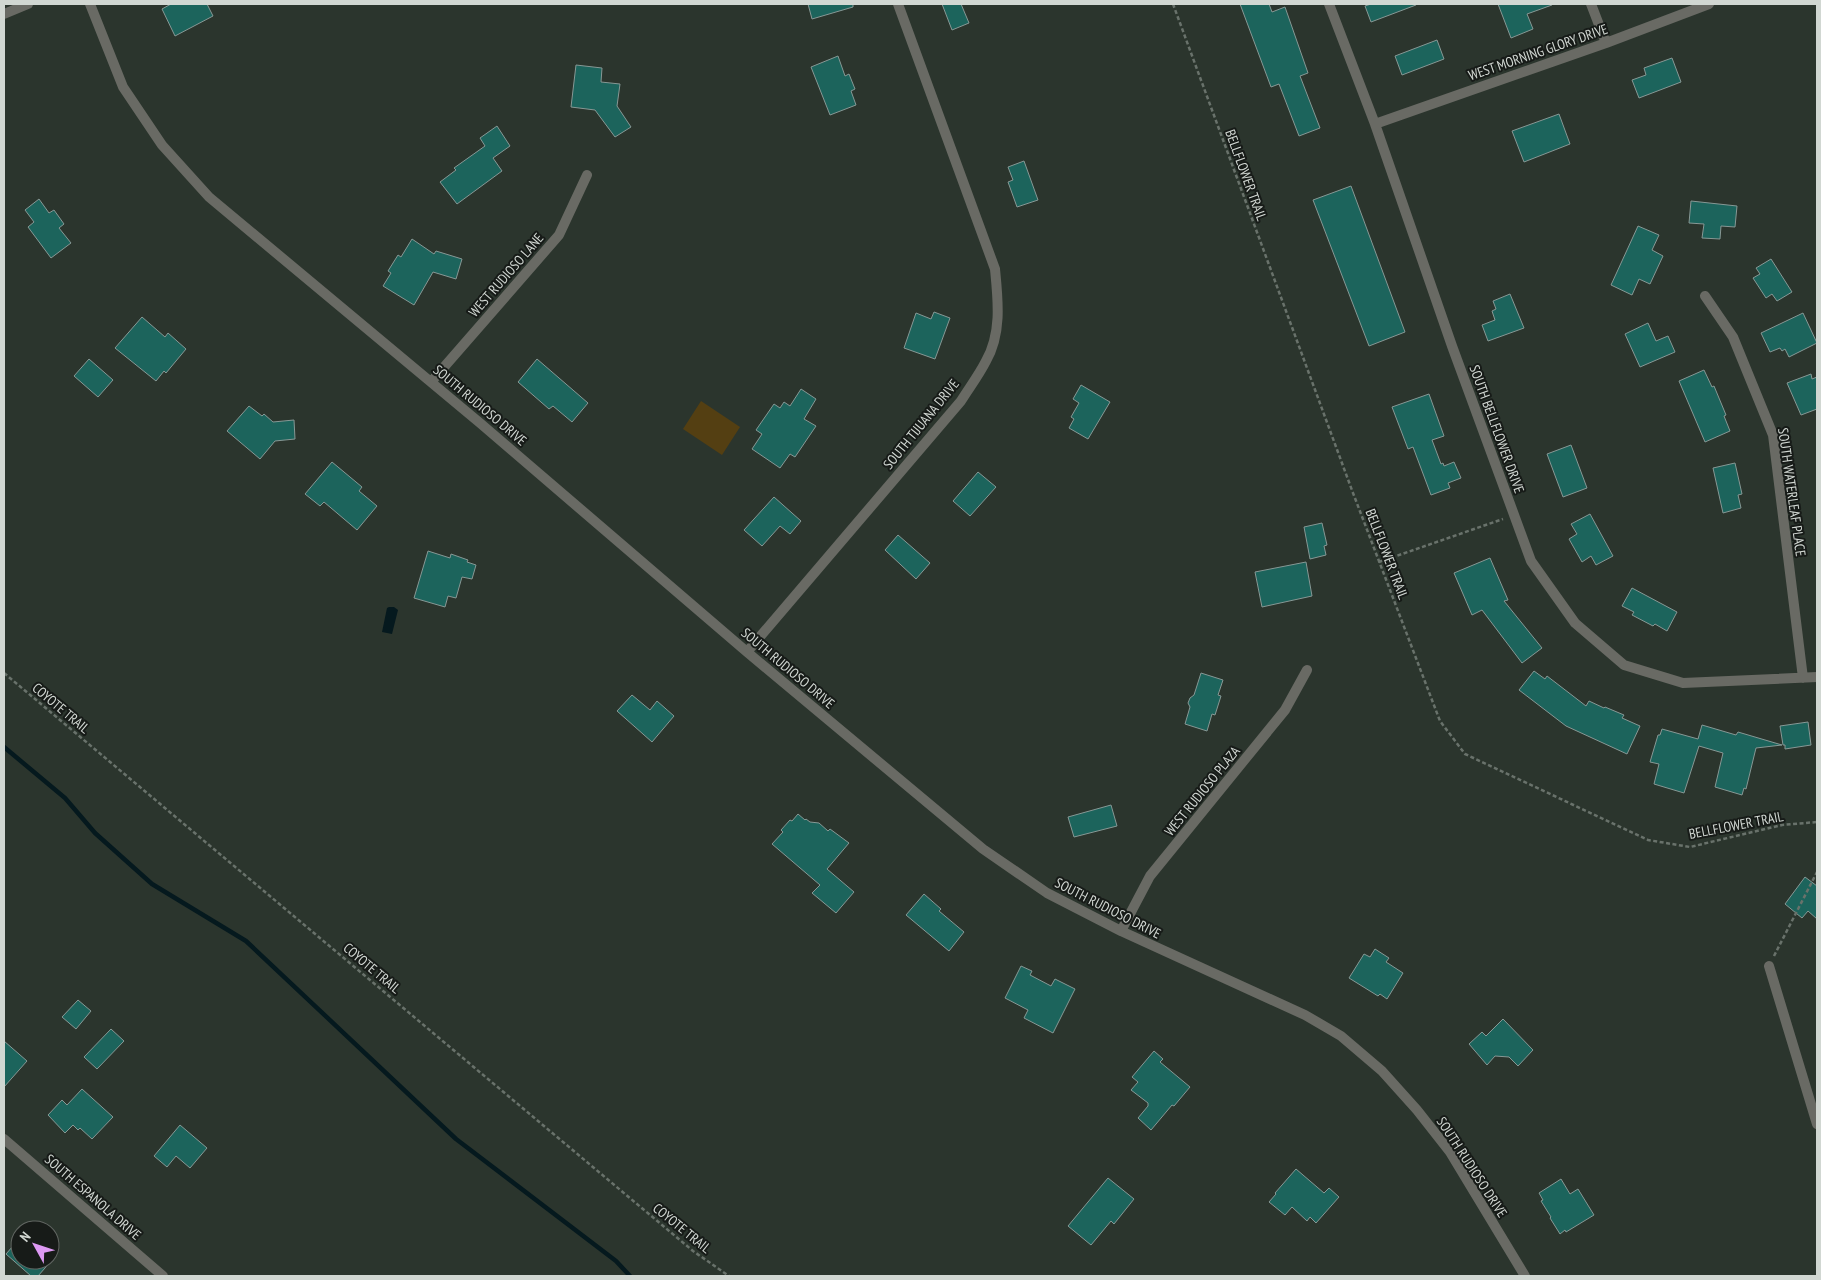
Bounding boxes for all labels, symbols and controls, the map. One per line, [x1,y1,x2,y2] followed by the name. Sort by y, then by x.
[1466,20,1610,84] street label: WEST MORNING GLORY DRIVE
[1221,127,1271,223] street label: BELLFLOWER TRAIL
[465,229,547,321] street label: WEST RUDIOSO LANE
[430,361,530,449] street label: SOUTH RUDIOSO DRIVE
[1465,362,1529,496] street label: SOUTH BELLFLOWER DRIVE
[879,375,963,473] street label: SOUTH TIJUANA DRIVE
[1774,427,1810,557] street label: SOUTH WATERLEAF PLACE
[1361,506,1413,602] street label: BELLFLOWER TRAIL
[738,624,838,712] street label: SOUTH RUDIOSO DRIVE
[29,679,94,737] street label: COYOTE TRAIL
[1160,742,1244,840] street label: WEST RUDIOSO PLAZA
[1687,807,1785,843] street label: BELLFLOWER TRAIL
[1052,874,1164,942] street label: SOUTH RUDIOSO DRIVE
[340,939,405,997] street label: COYOTE TRAIL
[1433,1113,1511,1221] street label: SOUTH RUDIOSO DRIVE
[41,1150,145,1244] street label: SOUTH ESPANOLA DRIVE
[649,1199,715,1257] street label: COYOTE TRAIL
[10,1220,60,1270] north arrow
[16,1228,34,1245] text: N

